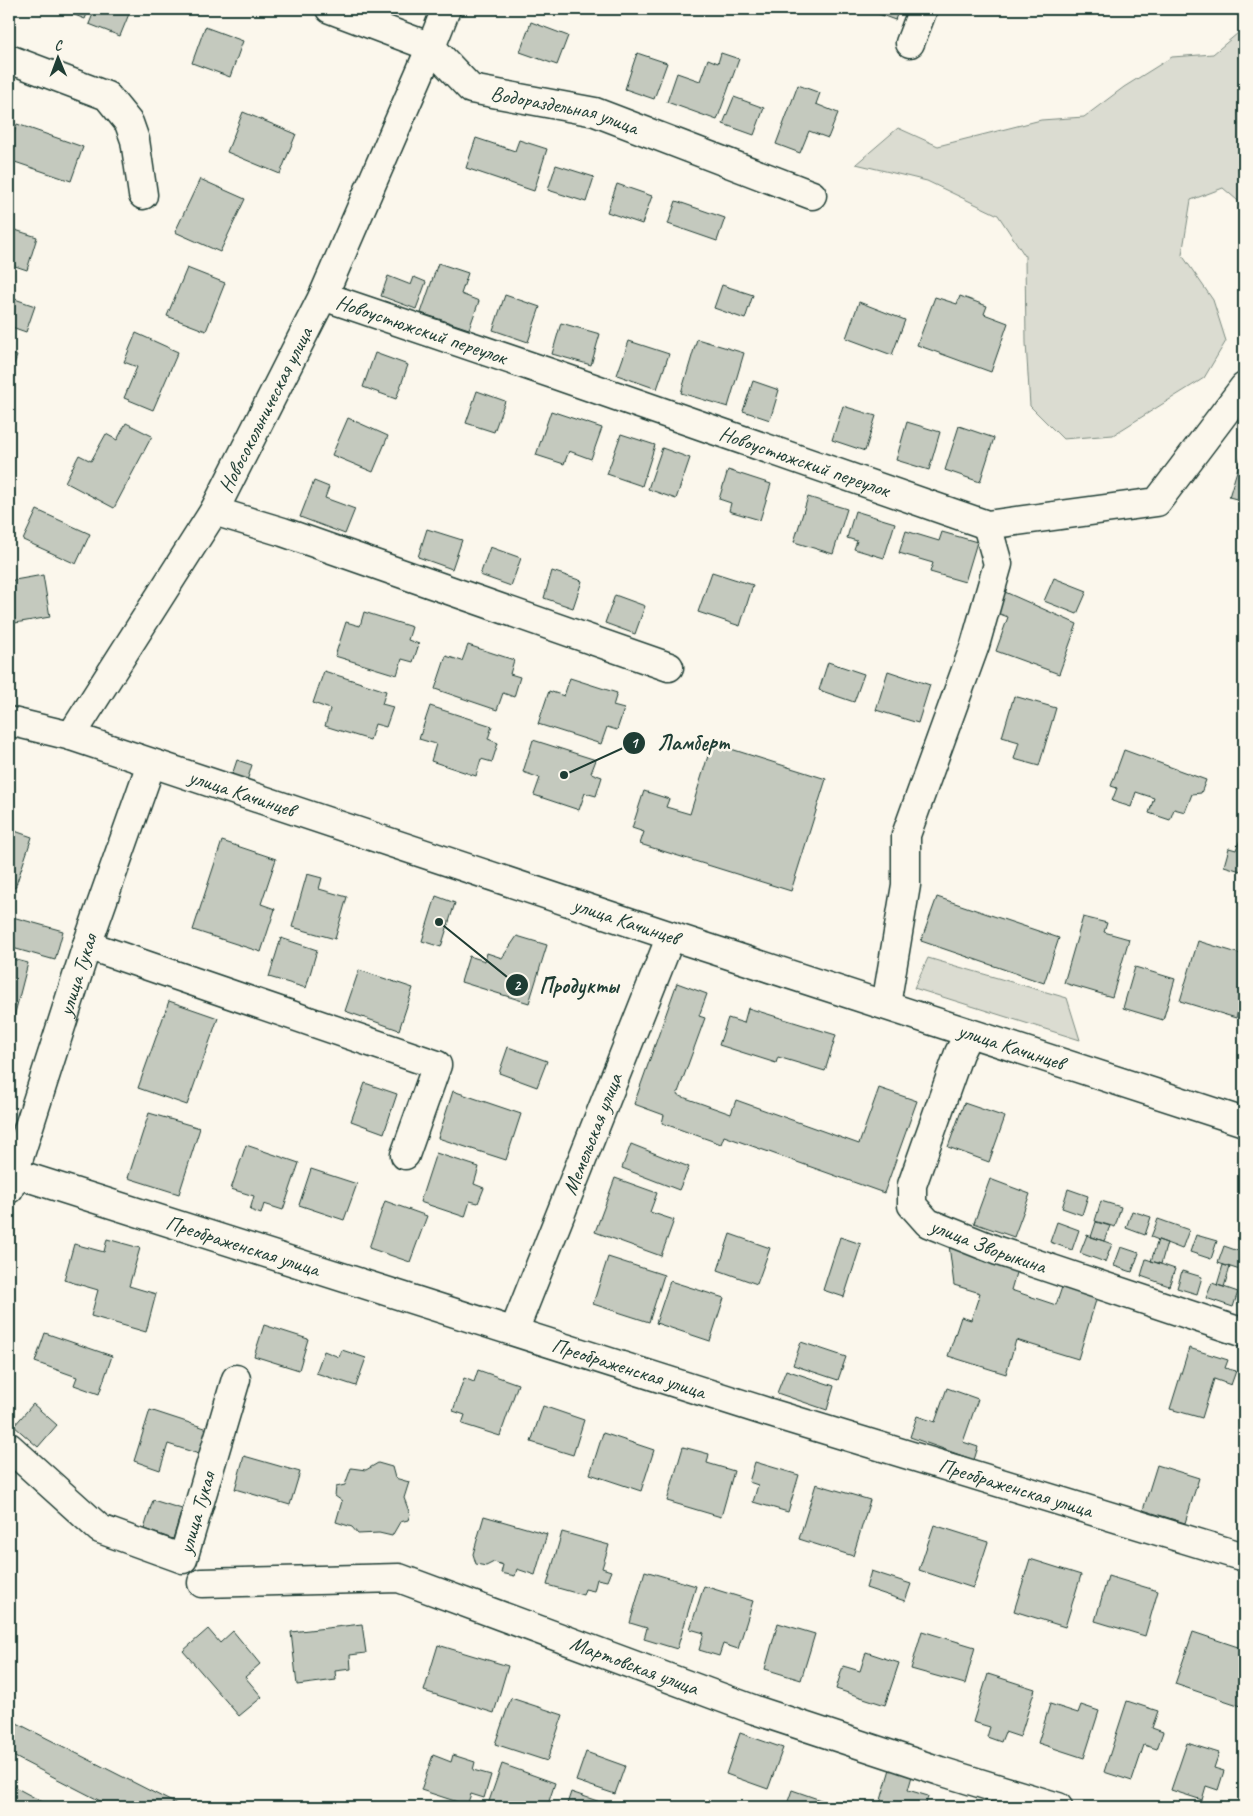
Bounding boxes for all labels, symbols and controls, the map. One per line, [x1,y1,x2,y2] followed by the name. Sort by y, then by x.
[32,32,82,82] north arrow
[54,37,63,54] text: С
[489,80,645,141] street label: Водораздельная улица
[333,288,512,371] street label: Новоустюжский переулок
[213,321,319,497] street label: Новосокольническая улица
[716,420,895,504] street label: Новоустюжский переулок
[622,724,739,761] callout: Ламберт
[657,729,731,757] text: Ламберт
[631,734,640,753] text: 1
[184,763,303,824] street label: улица Качинцев
[568,891,687,952] street label: улица Качинцев
[52,929,104,1021] street label: улица Тукая
[504,966,629,1003] callout: Продукты
[539,972,620,1000] text: Продукты
[514,976,522,995] text: 2
[953,1017,1072,1077] street label: улица Качинцев
[557,1068,629,1198] street label: Мемельская улица
[163,1209,325,1283] street label: Преображенская улица
[925,1212,1051,1280] street label: улица Зворыкина
[549,1332,711,1405] street label: Преображенская улица
[936,1452,1098,1524] street label: Преображенская улица
[172,1467,222,1559] street label: улица Тукая
[567,1630,704,1701] street label: Мартовская улица

